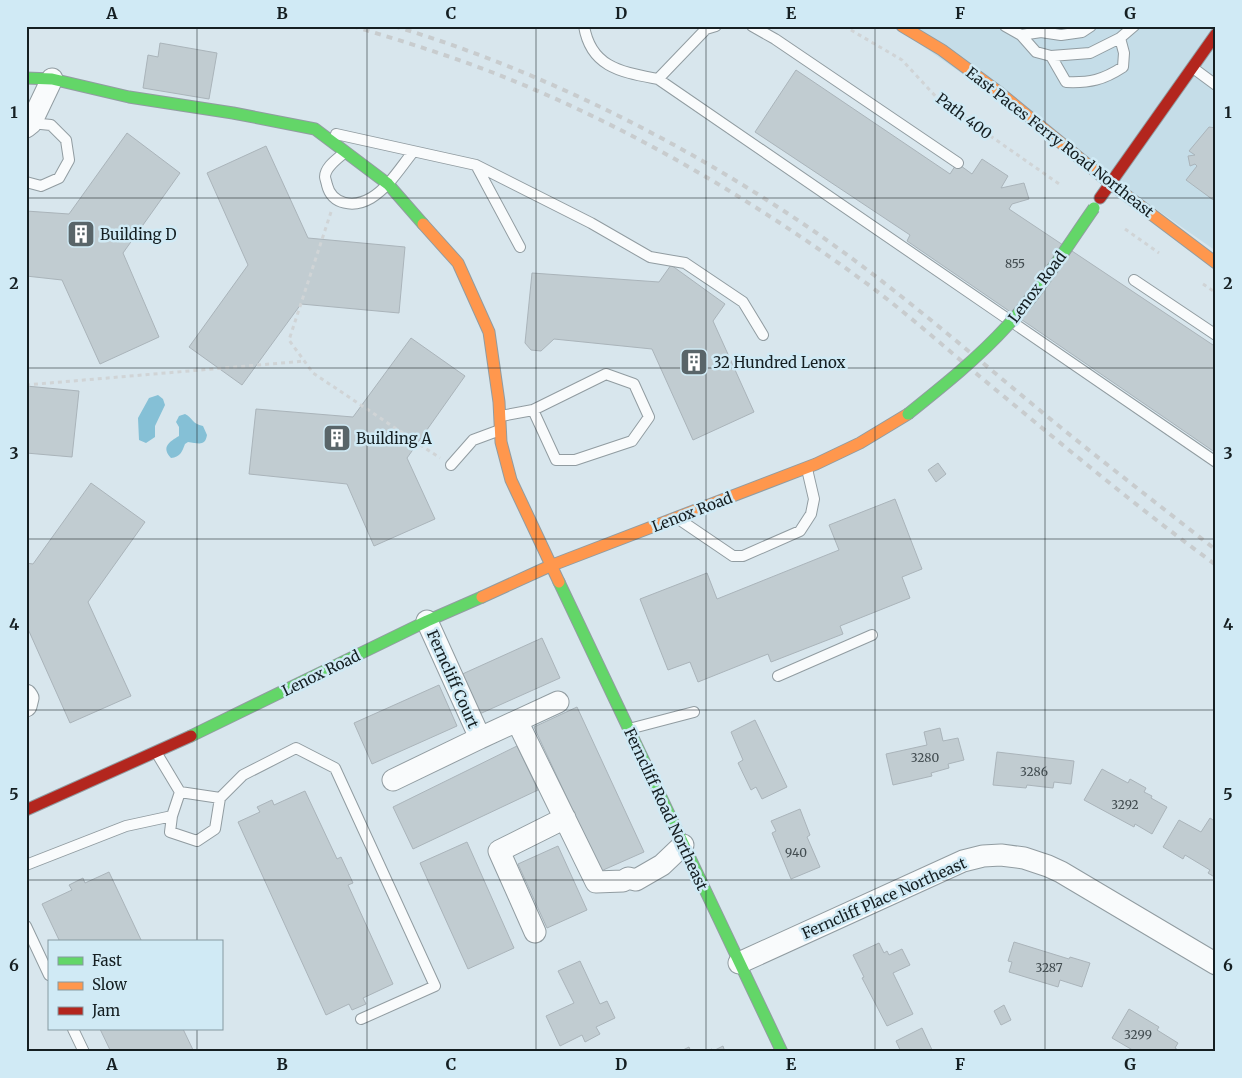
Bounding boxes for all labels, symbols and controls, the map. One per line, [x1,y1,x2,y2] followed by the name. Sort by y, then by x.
[105,3,118,23] text: A
[276,3,288,23] text: B
[446,3,456,23] text: C
[615,3,627,23] text: D
[786,3,797,23] text: E
[955,3,965,23] text: F
[1124,3,1136,23] text: G
[962,63,1158,221] street label: East Paces Ferry Road Northeast
[932,89,996,143] street label: Path 400
[10,102,18,122] text: 1
[1224,102,1232,122] text: 1
[66,219,96,249] building icon: Building D
[100,225,176,244] place label: Building D
[1004,247,1070,327] street label: Lenox Road
[1005,256,1025,271] house number: 855
[9,273,19,293] text: 2
[1223,273,1233,293] text: 2
[679,347,709,377] building icon: 32 Hundred Lenox
[713,353,845,372] place label: 32 Hundred Lenox
[322,423,352,453] building icon: Building A
[356,429,432,448] place label: Building A
[9,443,19,463] text: 3
[1223,443,1233,463] text: 3
[649,488,735,536] street label: Lenox Road
[9,614,19,634] text: 4
[1223,614,1233,634] text: 4
[423,627,483,731] street label: Ferncliff Court
[279,646,363,700] street label: Lenox Road
[620,725,712,893] street label: Ferncliff Road Northeast
[911,750,939,765] house number: 3280
[1020,764,1048,779] house number: 3286
[9,784,19,804] text: 5
[1223,784,1233,804] text: 5
[1111,797,1139,812] house number: 3292
[785,845,807,860] house number: 940
[799,853,969,943] street label: Ferncliff Place Northeast
[48,940,222,1030] legend
[92,951,122,970] text: Fast
[9,955,19,975] text: 6
[1223,955,1233,975] text: 6
[1035,960,1063,975] house number: 3287
[92,975,127,994] text: Slow
[91,1001,120,1020] text: Jam
[1124,1027,1152,1042] house number: 3299
[105,1054,118,1074] text: A
[276,1054,288,1074] text: B
[446,1054,456,1074] text: C
[615,1054,627,1074] text: D
[786,1054,797,1074] text: E
[955,1054,965,1074] text: F
[1124,1054,1136,1074] text: G

